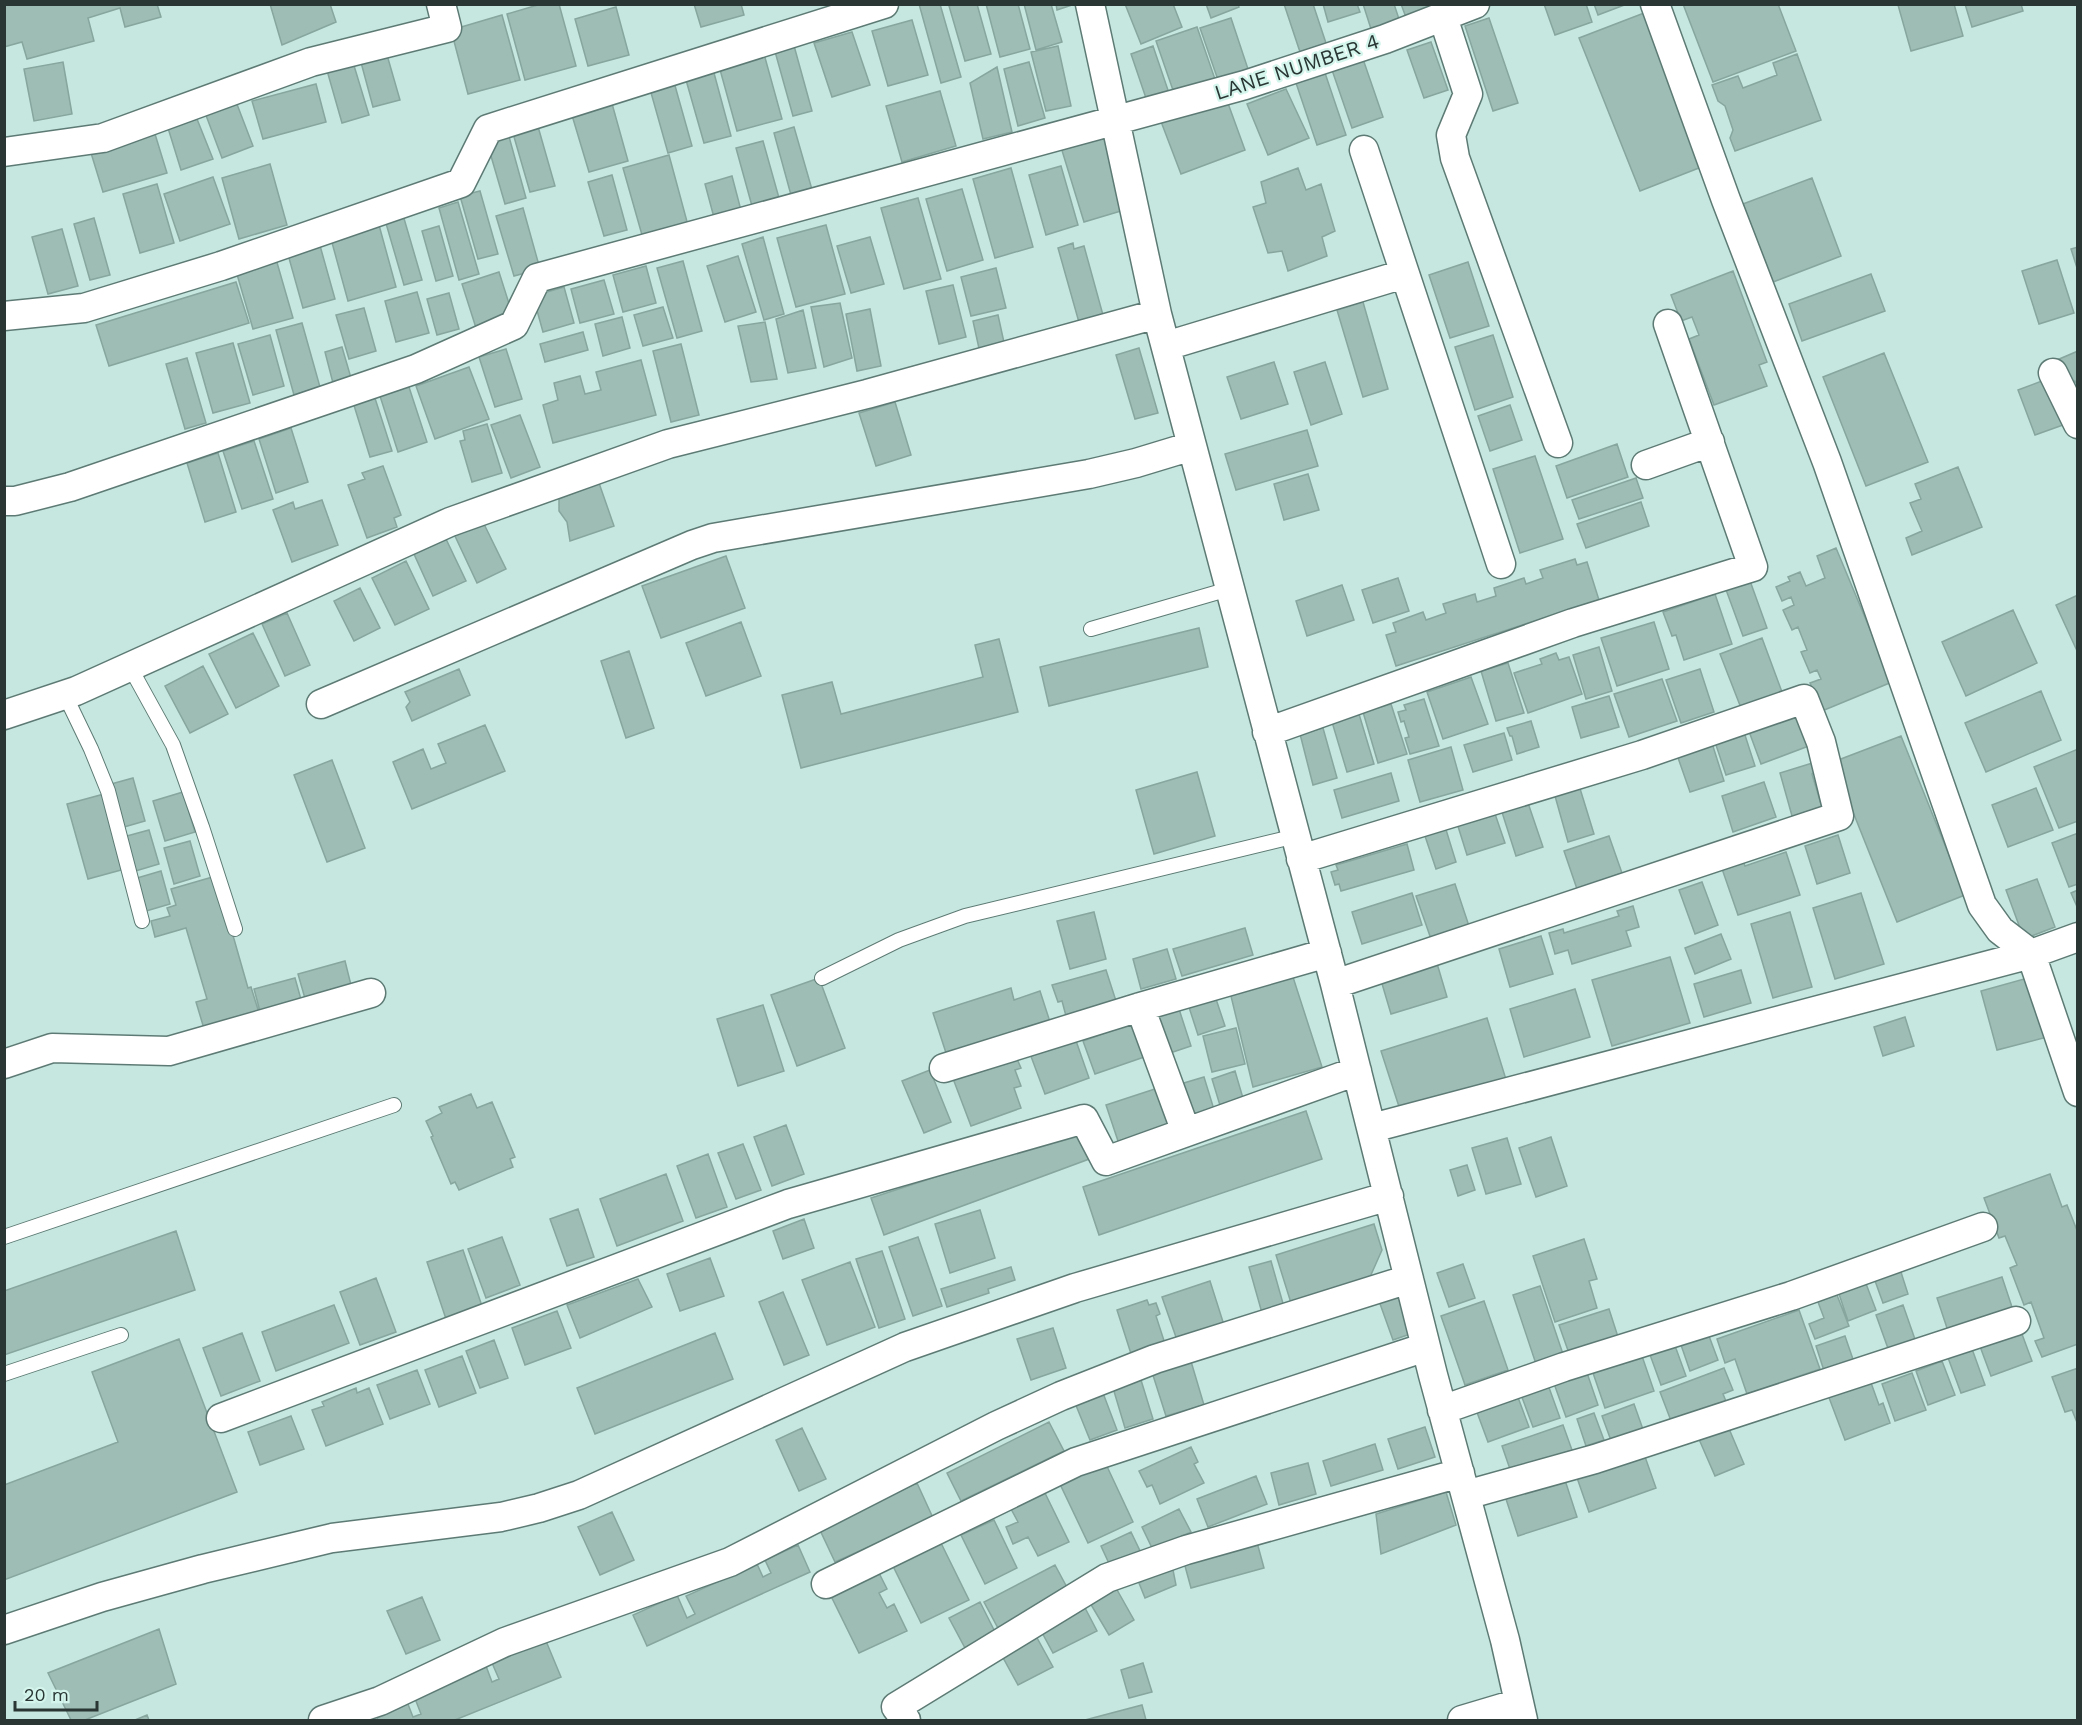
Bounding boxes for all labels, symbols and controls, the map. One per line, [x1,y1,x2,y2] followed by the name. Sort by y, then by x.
[1211,28,1382,105] street label: LANE NUMBER 4
[15,1674,98,1712] scale bar
[24,1684,69,1705] text: 20 m

